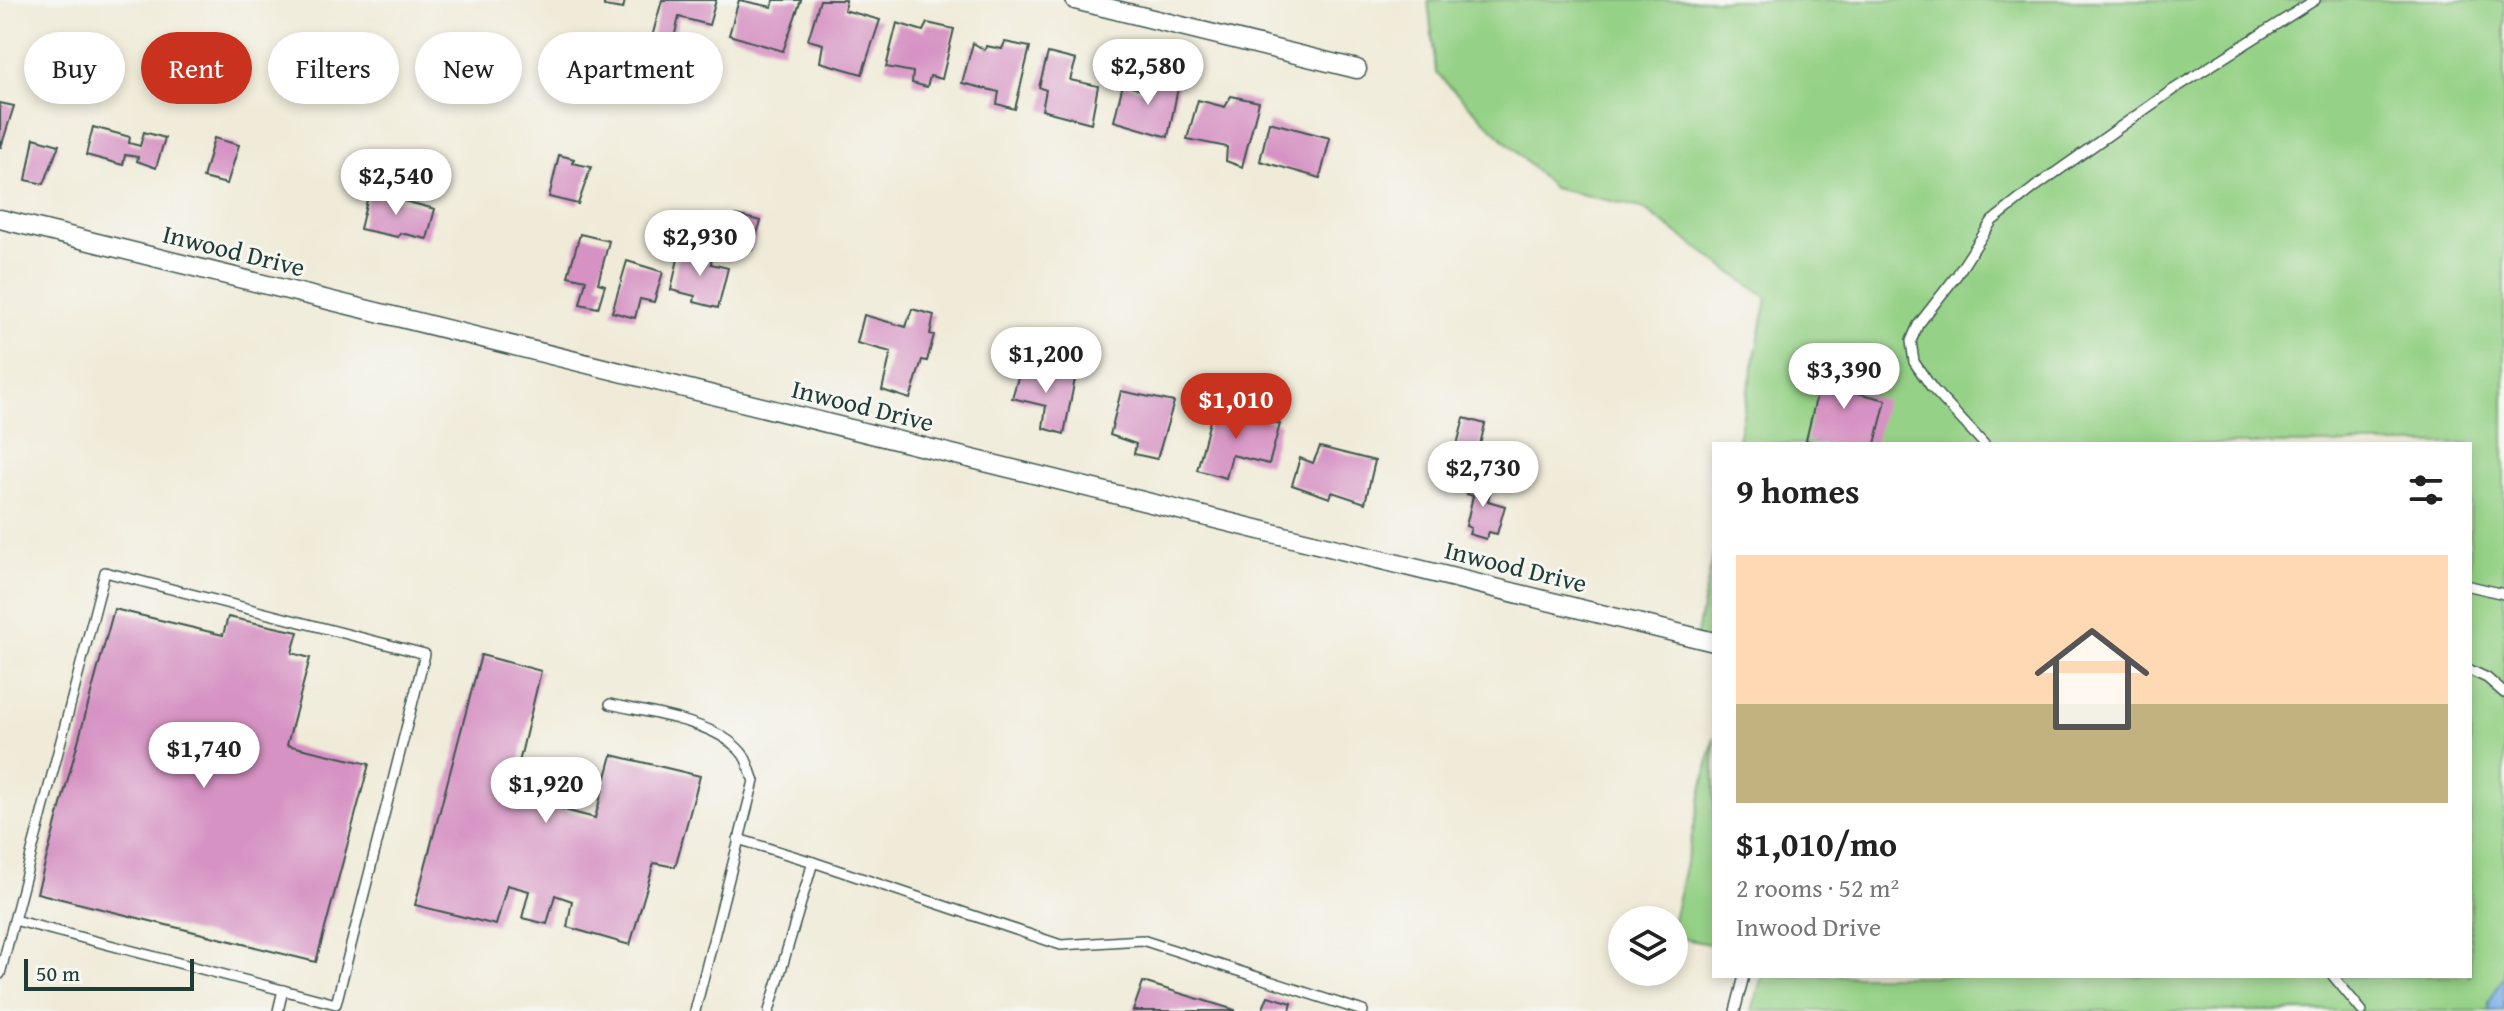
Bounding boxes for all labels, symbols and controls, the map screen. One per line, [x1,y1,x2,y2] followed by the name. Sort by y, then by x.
[24,32,125,104] chip: Buy
[141,32,252,104] chip: Rent
[268,32,399,104] chip: Filters
[415,32,522,104] chip: New
[538,32,723,104] chip: Apartment
[1083,39,1213,107] pin: $2,580
[1111,45,1185,84] text: $2,580
[331,149,461,217] pin: $2,540
[359,155,433,194] text: $2,540
[635,210,765,278] pin: $2,930
[159,214,309,286] street label: Inwood Drive
[663,216,737,255] text: $2,930
[981,327,1111,395] pin: $1,200
[1009,333,1083,372] text: $1,200
[1779,343,1909,411] pin: $3,390
[1807,349,1881,388] text: $3,390
[788,369,938,441] street label: Inwood Drive
[1171,373,1301,441] pin: $1,010
[1199,379,1273,418] text: $1,010
[1418,441,1548,509] pin: $2,730
[1446,447,1520,486] text: $2,730
[1736,466,1860,515] text: 9 homes
[2404,468,2448,512] icon: filters
[1441,530,1591,602] street label: Inwood Drive
[2020,607,2164,751] icon: home
[139,722,269,790] pin: $1,740
[167,728,241,767] text: $1,740
[481,757,611,825] pin: $1,920
[509,763,583,802] text: $1,920
[1736,819,1897,868] text: $1,010/mo
[1736,868,1899,907] text: 2 rooms · 52 m²
[1608,906,1688,986] map controls
[1608,906,1688,986] button: layers
[1736,907,1881,946] text: Inwood Drive
[24,955,194,991] scale bar
[36,957,80,989] text: 50 m

